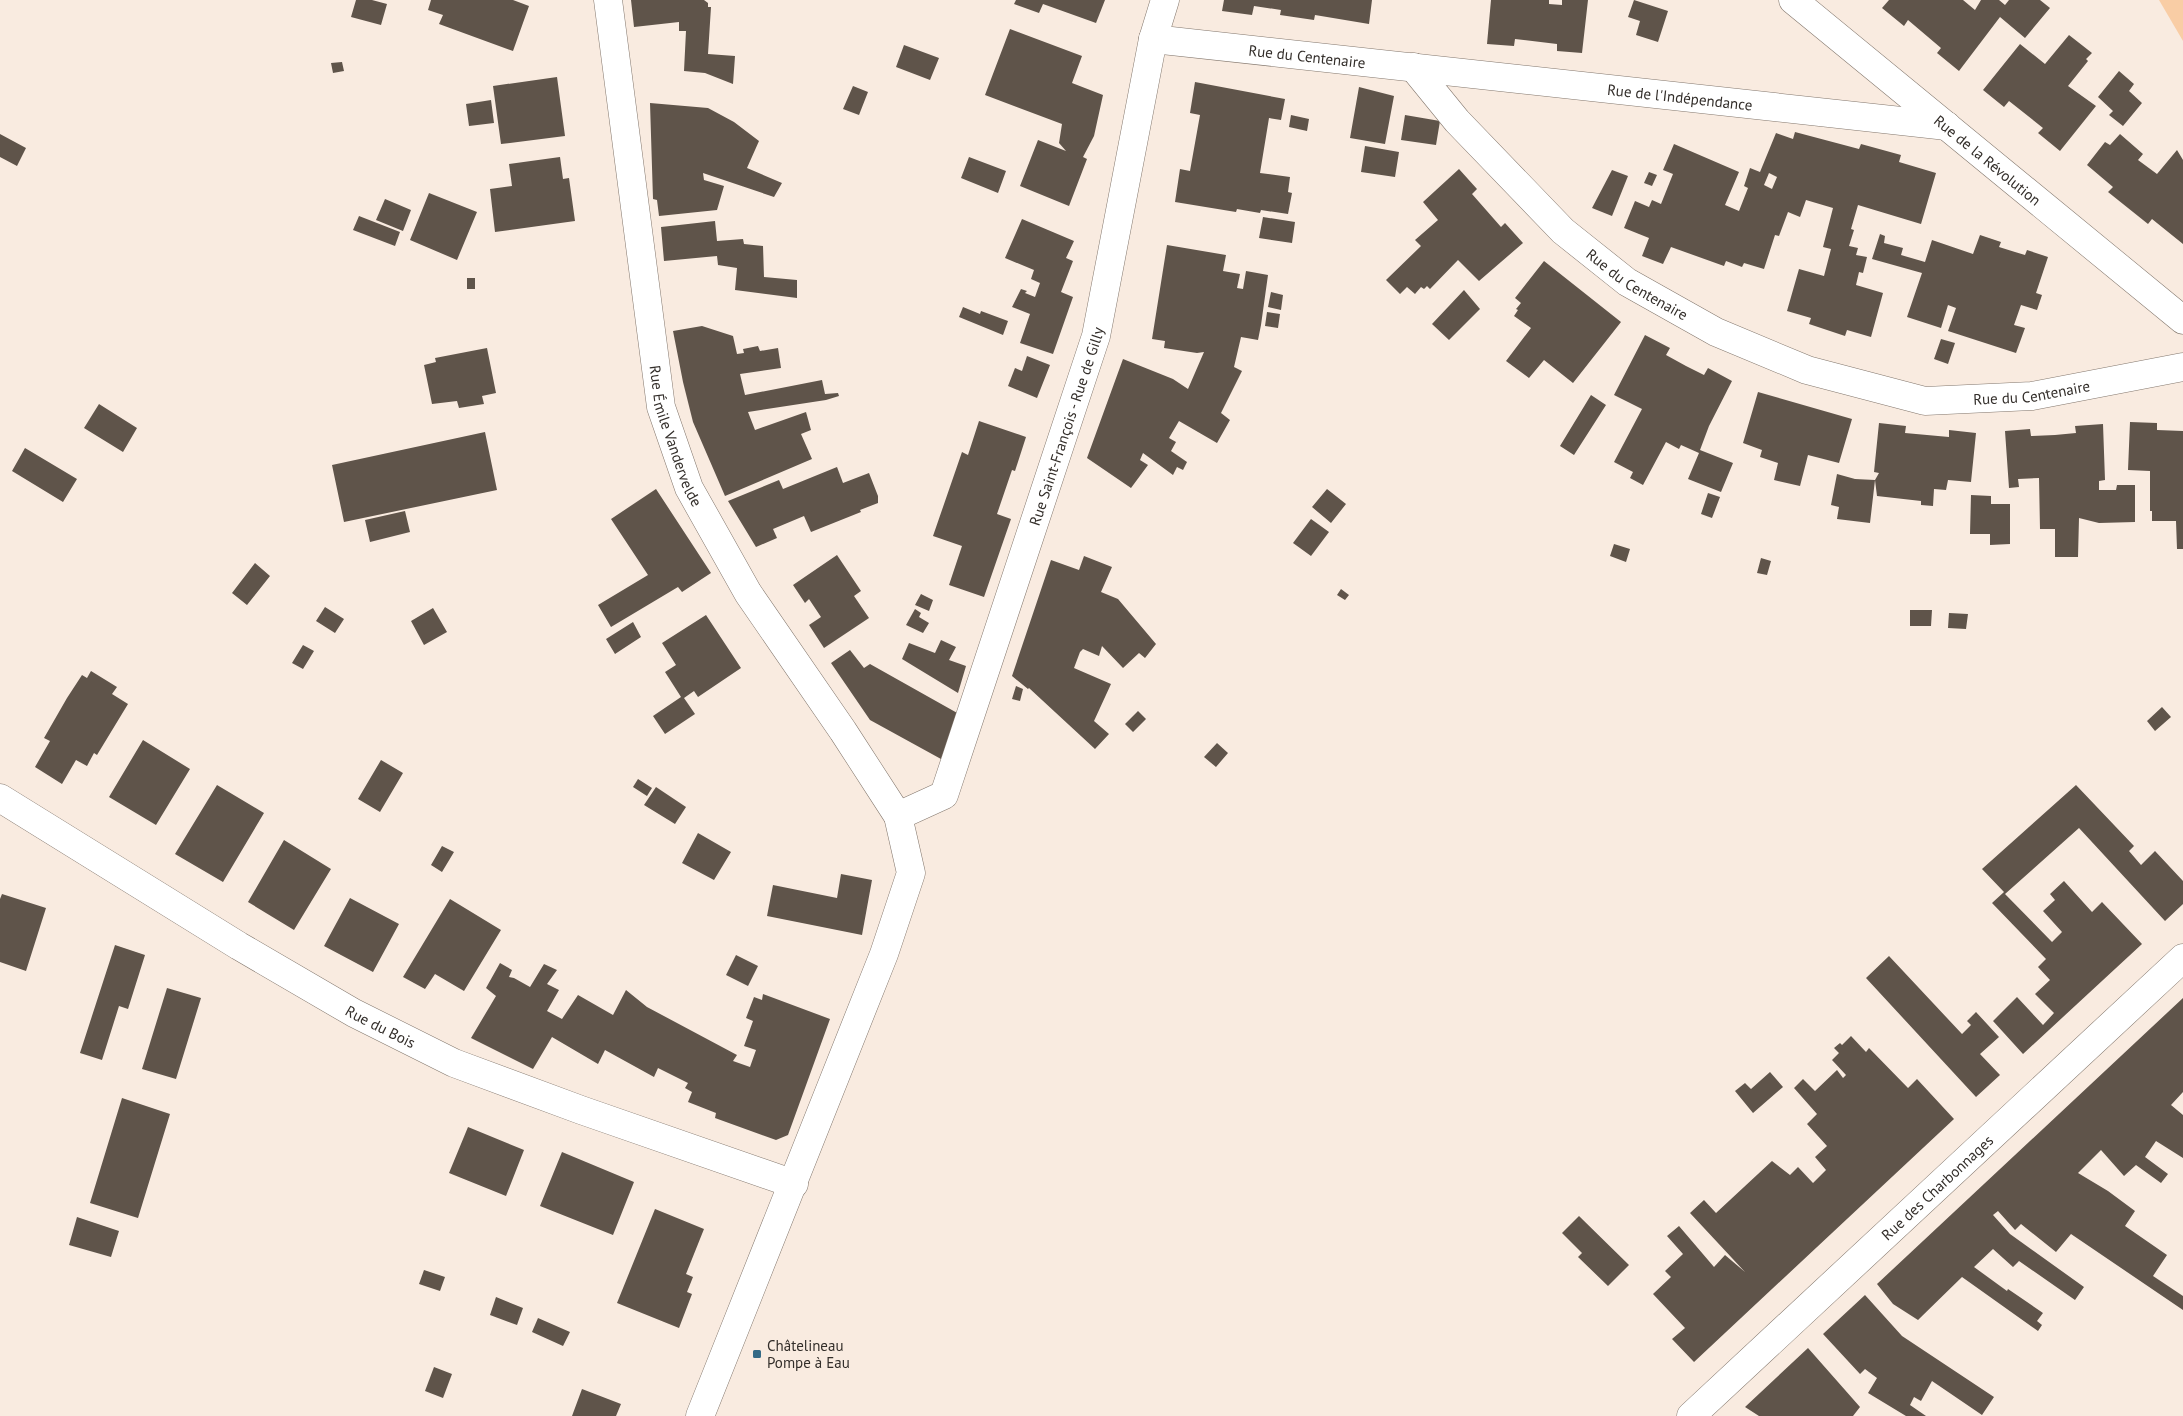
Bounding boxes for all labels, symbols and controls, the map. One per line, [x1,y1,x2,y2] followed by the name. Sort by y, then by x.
[1248,40,1367,72] street label: Rue du Centenaire
[1606,79,1753,114] street label: Rue de l'Indépendance
[1931,110,2045,209] street label: Rue de la Révolution
[1583,244,1691,324] street label: Rue du Centenaire
[1024,326,1107,528] street label: Rue Saint-François - Rue de Gilly
[646,364,707,510] street label: Rue Émile Vandervelde
[1973,376,2091,408] street label: Rue du Centenaire
[342,1001,419,1052] street label: Rue du Bois
[1877,1130,1997,1244] street label: Rue des Charbonnages
[767,1336,850,1372] place label: Châtelineau Pompe à Eau
[751,1348,763,1360] marker: Châtelineau Pompe à Eau

